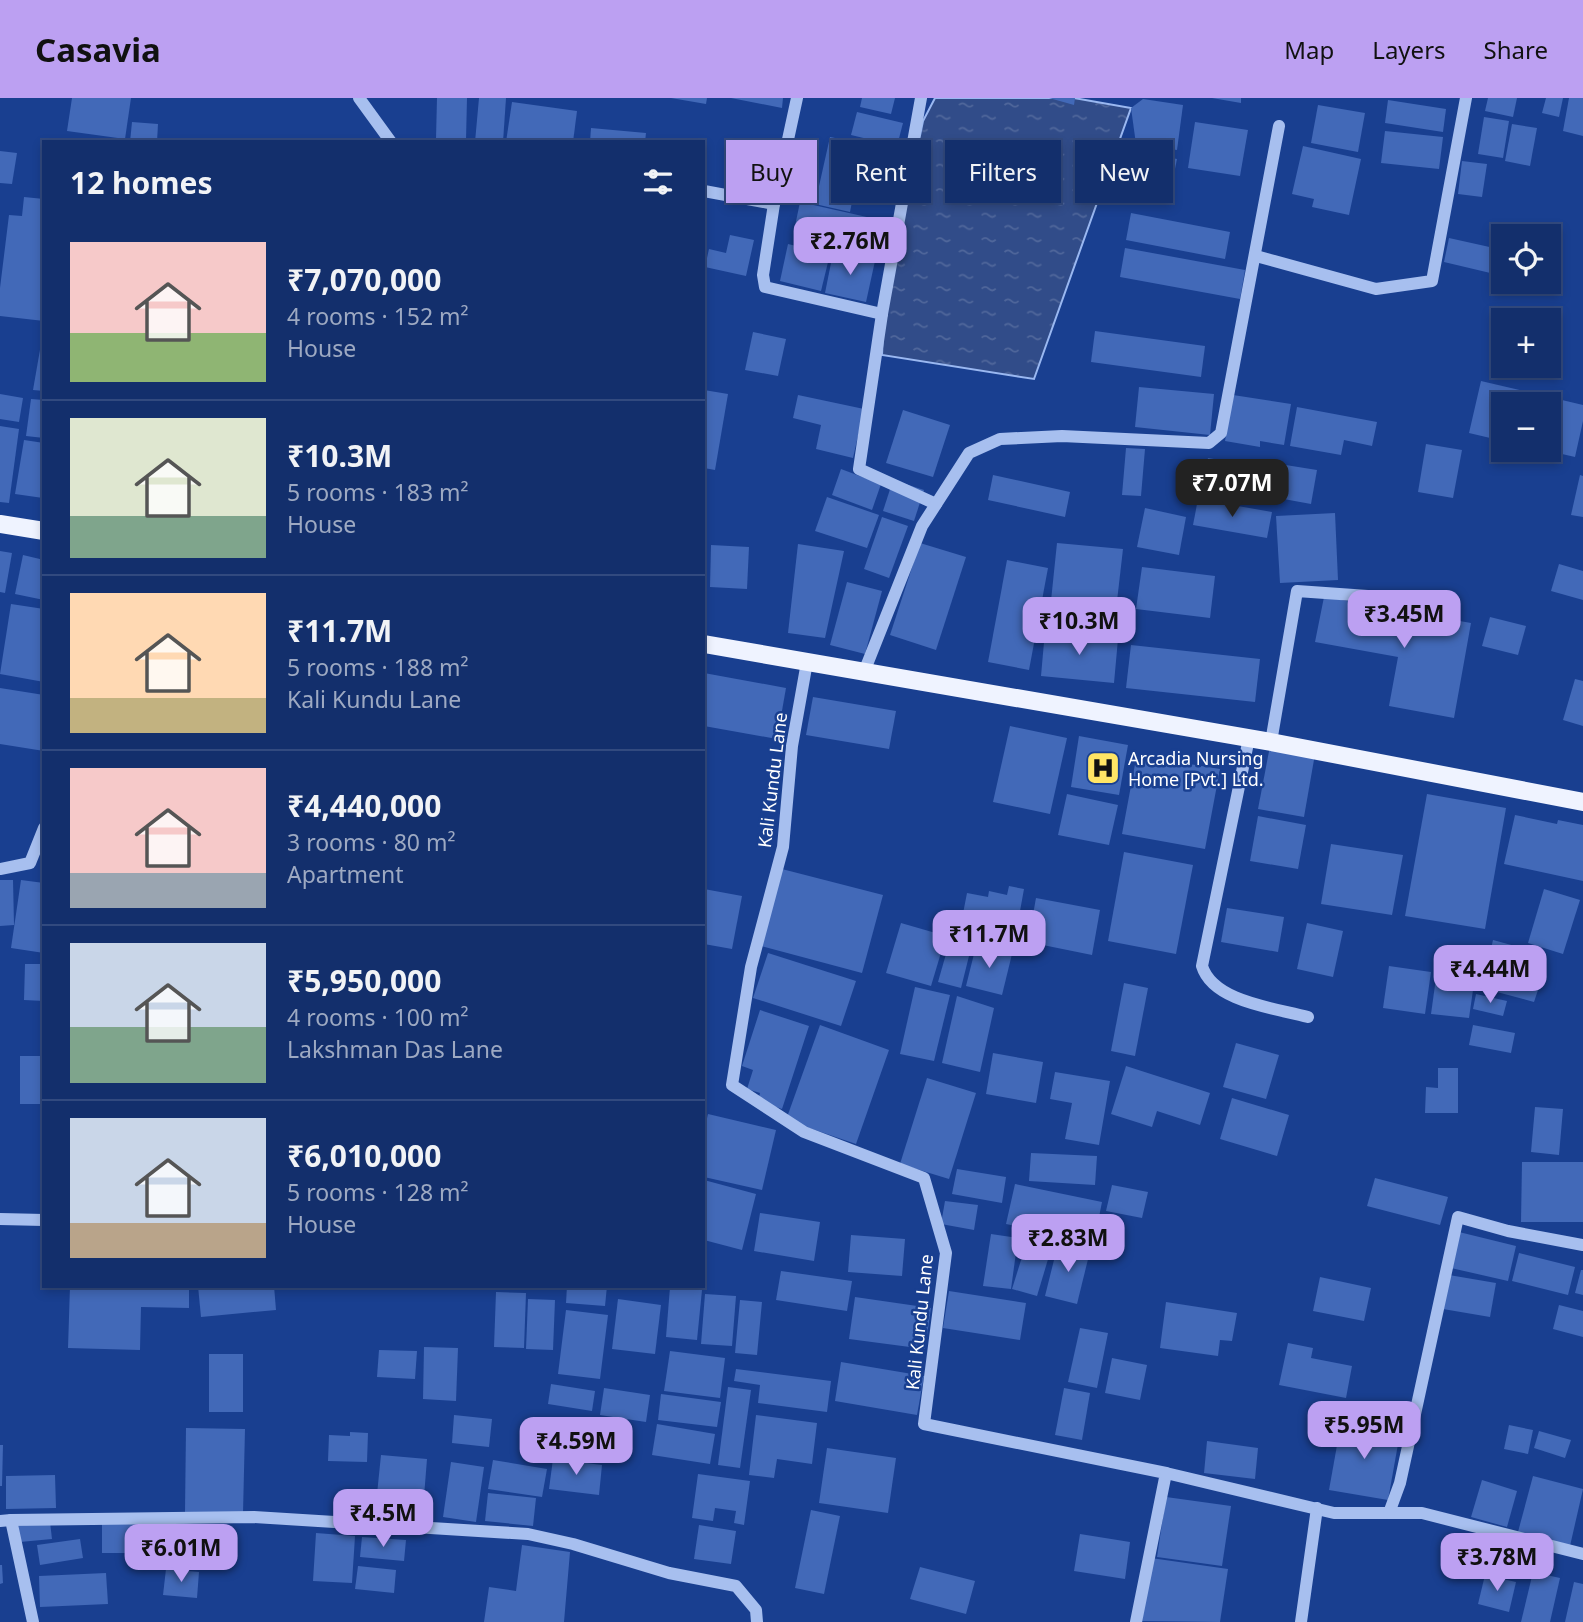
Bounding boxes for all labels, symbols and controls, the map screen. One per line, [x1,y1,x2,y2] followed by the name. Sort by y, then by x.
[35,27,161,72] text: Casavia
[1284,33,1334,66] text: Map
[1372,33,1446,66] text: Layers
[1484,33,1548,66] text: Share
[726,140,817,203] chip: Buy
[831,140,931,203] chip: Rent
[945,140,1061,203] chip: Filters
[1075,140,1173,203] chip: New
[70,162,213,203] text: 12 homes
[639,163,677,201] icon: filters
[793,218,907,277] pin: ₹2.76M
[810,224,890,256] text: ₹2.76M
[1491,224,1561,462] map controls
[1491,224,1561,294] button: locate
[287,259,441,300] text: ₹7,070,000
[126,270,210,354] icon: home
[287,300,469,332] text: 4 rooms · 152 m²
[1491,308,1561,378] button: +
[287,332,356,364] text: House
[1491,392,1561,462] button: −
[287,435,392,476] text: ₹10.3M
[126,446,210,530] icon: home
[1175,460,1289,519] pin: ₹7.07M
[1192,466,1272,498] text: ₹7.07M
[287,476,469,508] text: 5 rooms · 183 m²
[287,508,356,540] text: House
[1347,590,1461,650] pin: ₹3.45M
[1364,597,1444,629] text: ₹3.45M
[1022,598,1136,657] pin: ₹10.3M
[1039,604,1119,636] text: ₹10.3M
[287,610,392,651] text: ₹11.7M
[126,621,210,705] icon: home
[287,651,469,683] text: 5 rooms · 188 m²
[287,683,461,715] text: Kali Kundu Lane
[752,711,792,849] street label: Kali Kundu Lane
[1128,746,1264,791] place label: Arcadia Nursing Home [Pvt.] Ltd.
[1084,749,1122,787] hospital icon: Arcadia Nursing Home [Pvt.] Ltd.
[287,785,441,826] text: ₹4,440,000
[126,796,210,880] icon: home
[287,826,456,858] text: 3 rooms · 80 m²
[287,858,404,890] text: Apartment
[932,910,1046,970] pin: ₹11.7M
[949,917,1029,949] text: ₹11.7M
[1433,946,1547,1005] pin: ₹4.44M
[1450,952,1530,984] text: ₹4.44M
[287,960,441,1001] text: ₹5,950,000
[126,971,210,1055] icon: home
[287,1001,469,1033] text: 4 rooms · 100 m²
[287,1033,503,1065] text: Lakshman Das Lane
[287,1135,441,1176] text: ₹6,010,000
[126,1146,210,1230] icon: home
[287,1176,469,1208] text: 5 rooms · 128 m²
[287,1208,356,1240] text: House
[1011,1214,1125,1274] pin: ₹2.83M
[1028,1221,1108,1253] text: ₹2.83M
[900,1253,938,1391] street label: Kali Kundu Lane
[1307,1402,1421,1461] pin: ₹5.95M
[1324,1408,1404,1440] text: ₹5.95M
[519,1418,633,1477] pin: ₹4.59M
[536,1424,616,1456] text: ₹4.59M
[334,1490,432,1549] pin: ₹4.5M
[349,1496,417,1528] text: ₹4.5M
[124,1524,238,1584] pin: ₹6.01M
[141,1531,221,1563] text: ₹6.01M
[1440,1534,1554,1593] pin: ₹3.78M
[1457,1540,1537,1572] text: ₹3.78M

